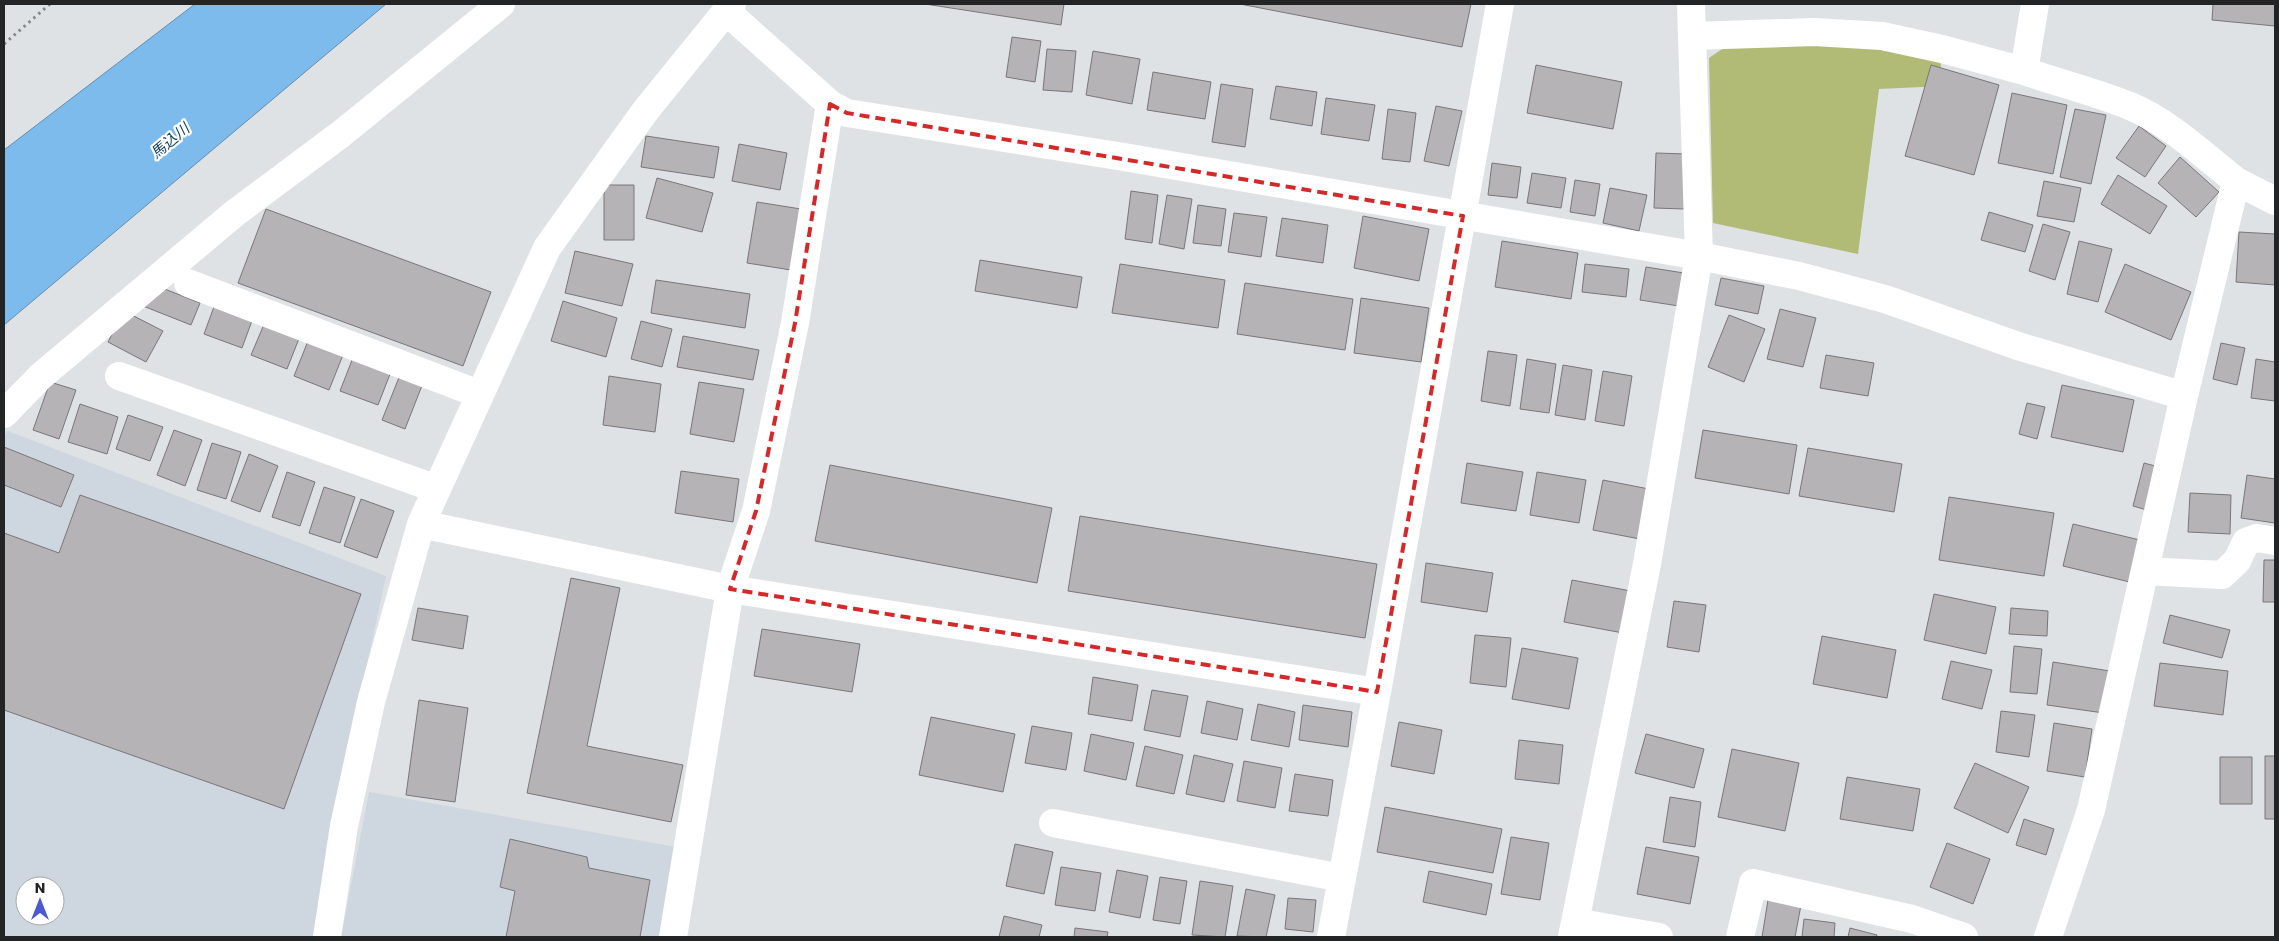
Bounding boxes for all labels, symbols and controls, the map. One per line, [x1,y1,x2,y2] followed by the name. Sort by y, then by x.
[146,117,195,163] water label: 馬込川
[15,876,65,926] north arrow
[35,878,45,898] text: N

